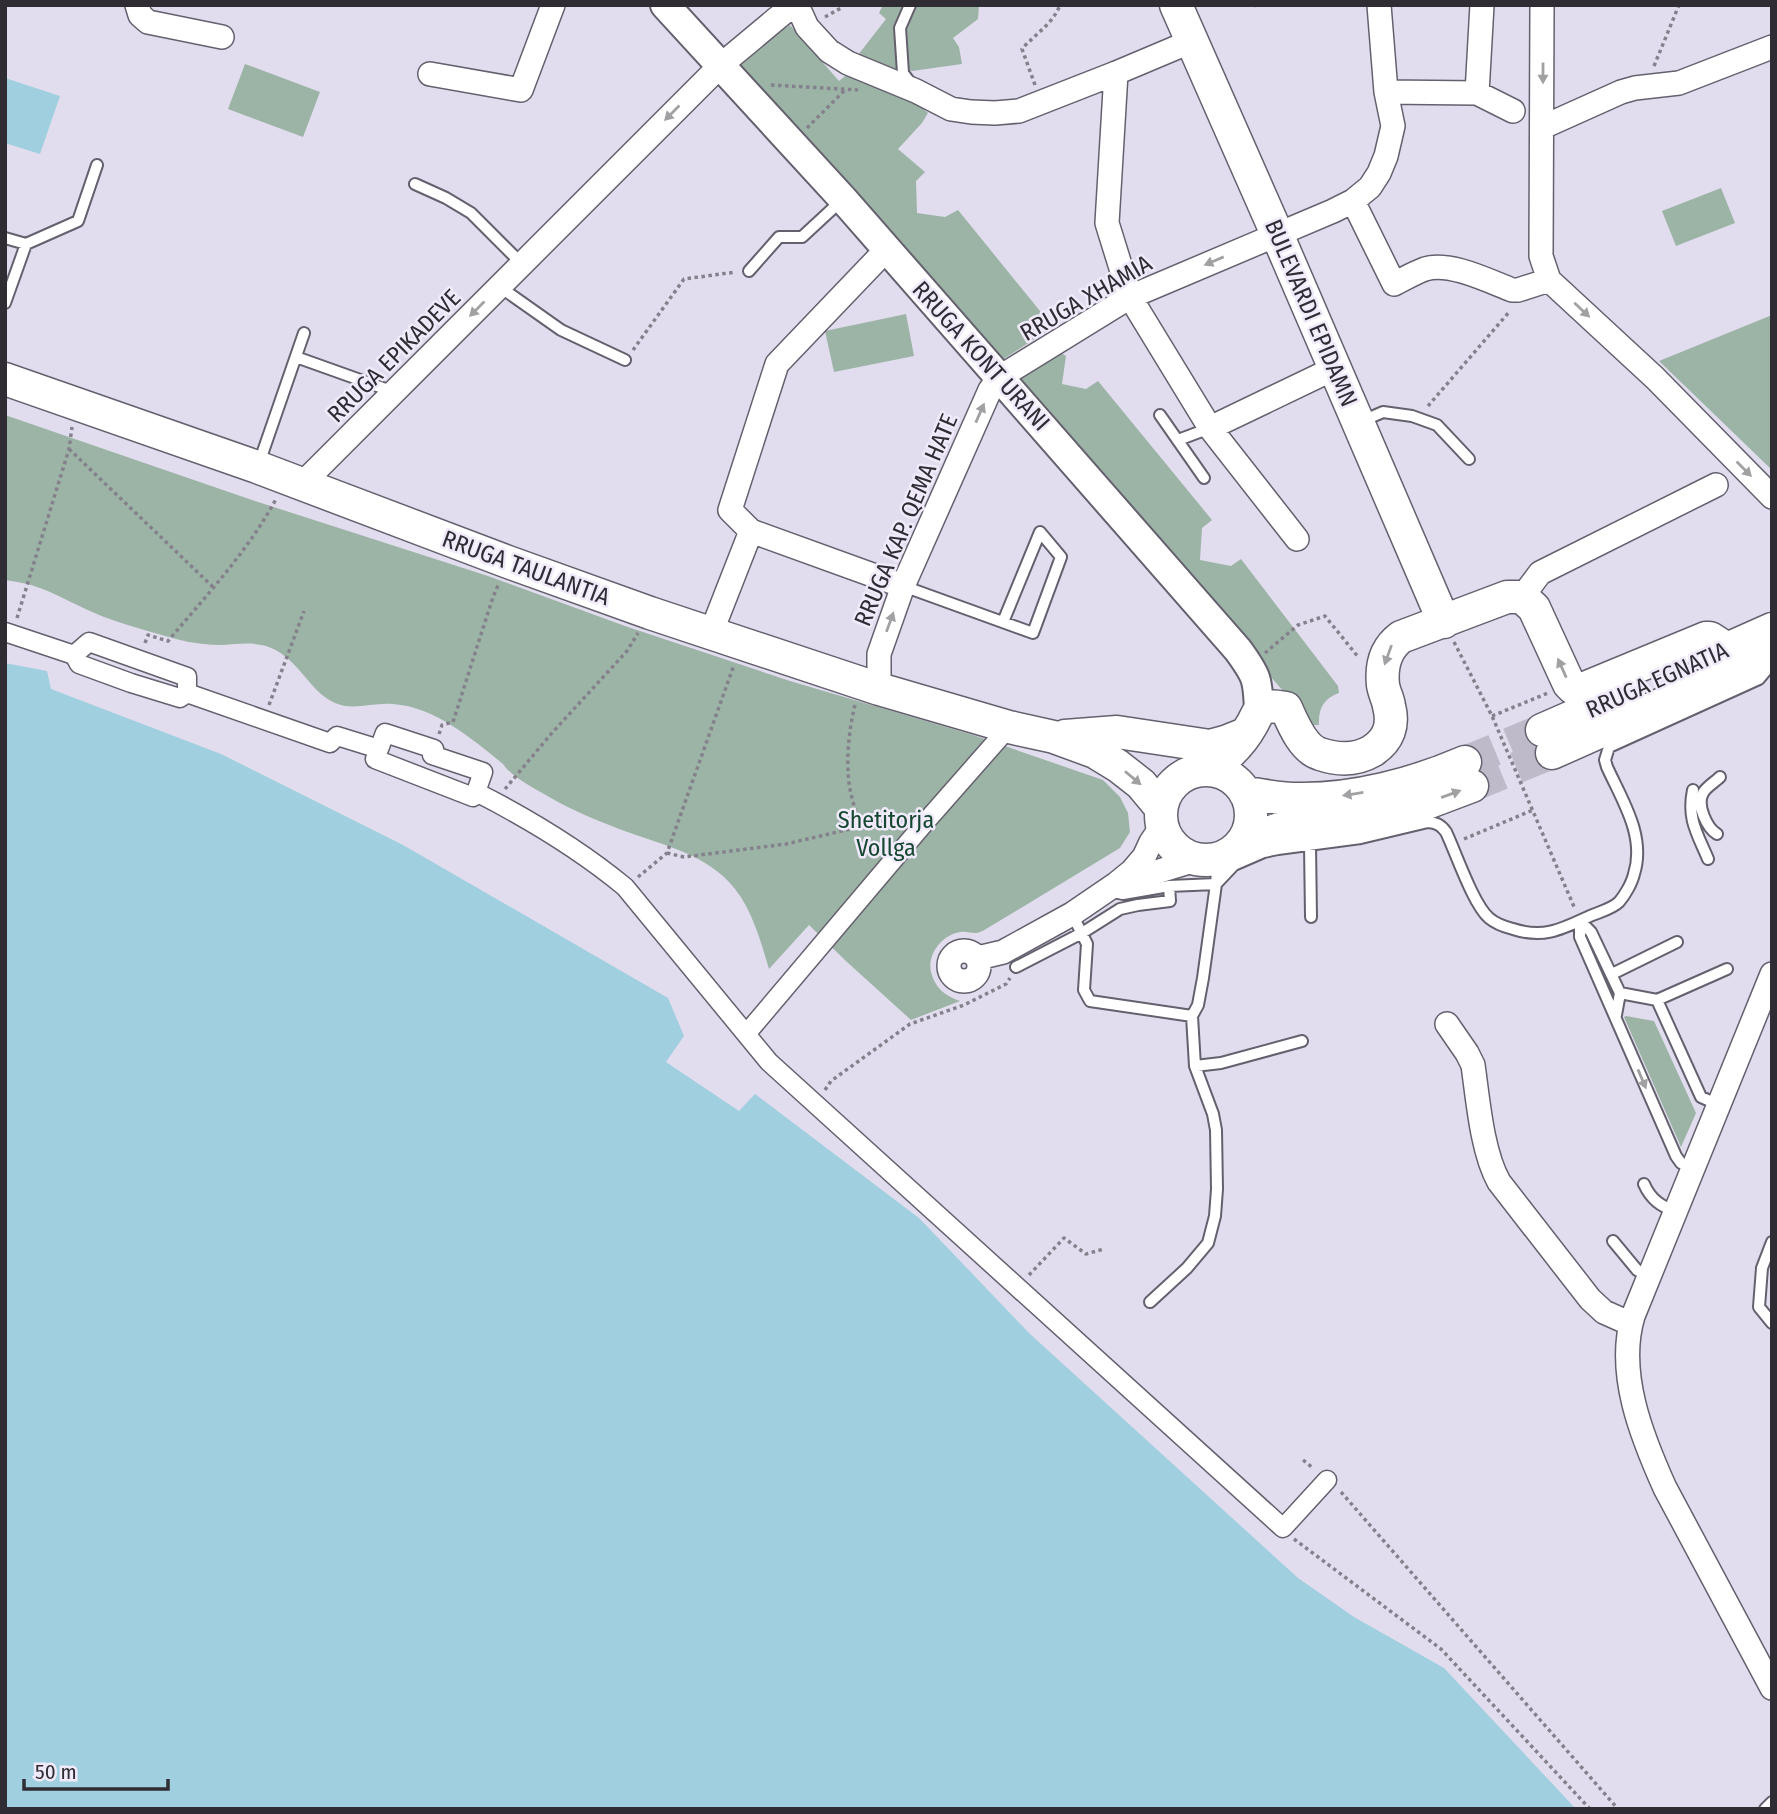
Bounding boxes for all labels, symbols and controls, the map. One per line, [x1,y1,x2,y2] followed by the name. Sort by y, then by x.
[1537,63,1549,85] one-way arrow
[664,105,681,122] one-way arrow
[1259,215,1363,411] street label: BULEVARDI EPIDAMN
[1015,249,1157,347] street label: RRUGA XHAMIA
[1204,256,1225,267] one-way arrow
[907,275,1055,437] street label: RRUGA KONT URANI
[322,284,466,428] street label: RRUGA EPIKADEVE
[469,301,485,317] one-way arrow
[1573,302,1591,318] one-way arrow
[975,403,986,424] one-way arrow
[849,410,963,630] street label: RRUGA KAP. QEMA HATE
[1736,460,1752,477] one-way arrow
[438,525,614,611] street label: RRUGA TAULANTIA
[885,612,896,633] one-way arrow
[1581,636,1733,724] street label: RRUGA EGNATIA
[1382,644,1393,665] one-way arrow
[1556,658,1568,678] one-way arrow
[1124,770,1142,786] one-way arrow
[1440,788,1461,799] one-way arrow
[1342,789,1364,800] one-way arrow
[838,806,934,862] park label: Shetitorja Vollga
[1637,1069,1648,1090] one-way arrow
[24,1748,168,1792] scale bar
[35,1759,77,1785] text: 50 m

